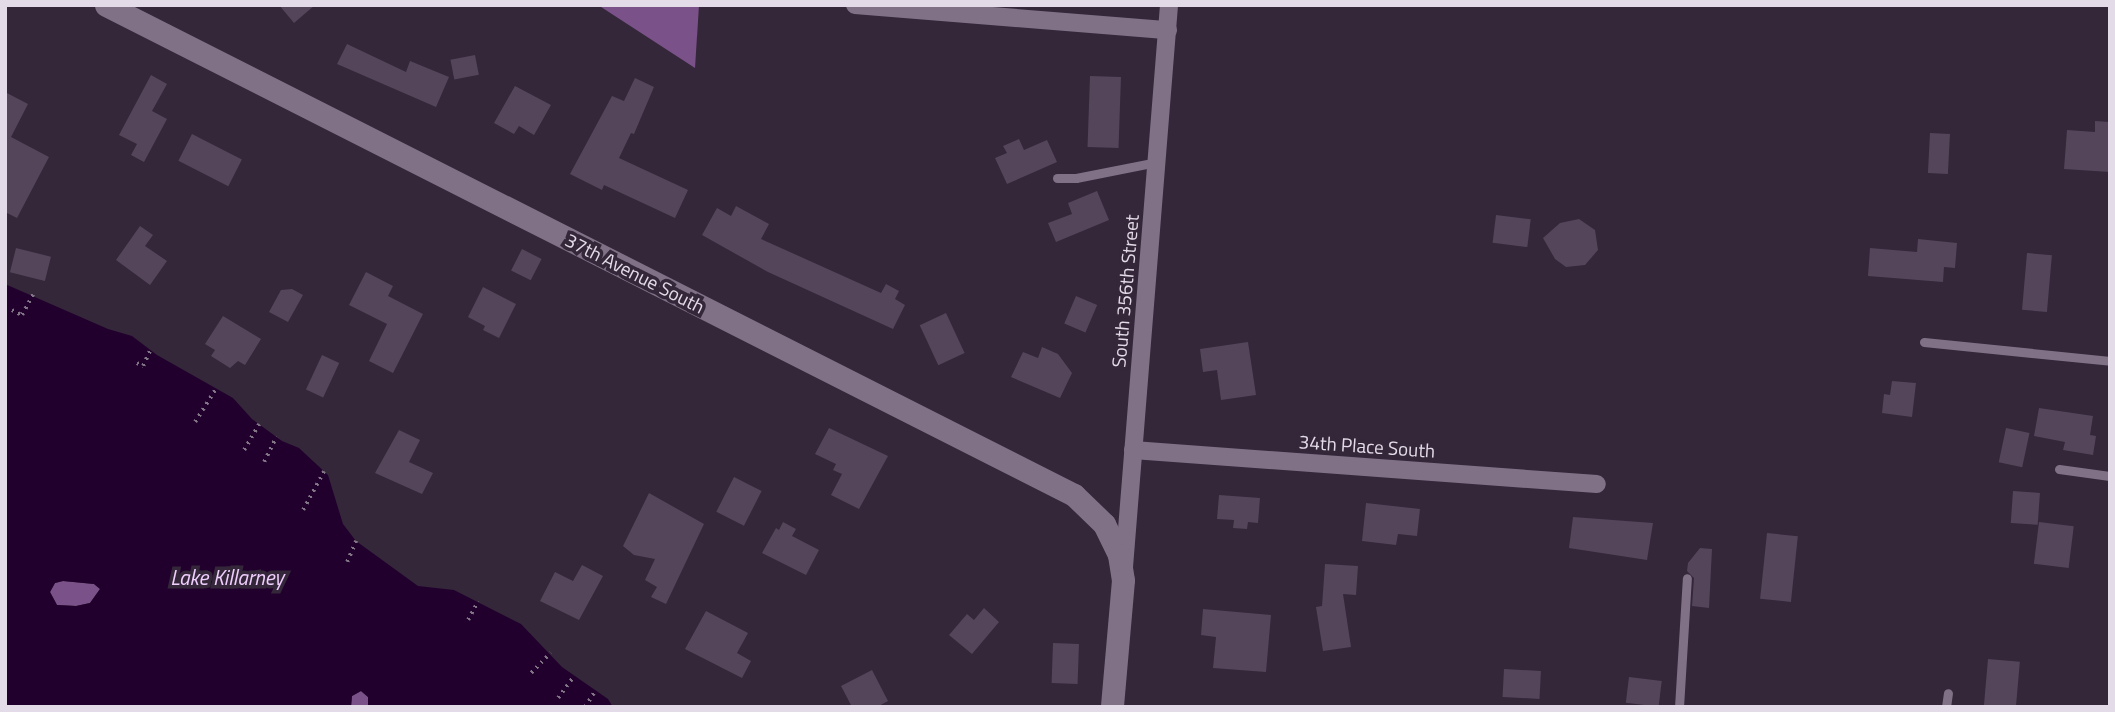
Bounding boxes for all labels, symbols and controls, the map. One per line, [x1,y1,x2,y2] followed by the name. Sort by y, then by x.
[1107,214,1143,368] street label: South 356th Street
[562,228,708,318] street label: 37th Avenue South
[1298,430,1436,462] street label: 34th Place South
[170,564,284,590] water label: Lake Killarney

